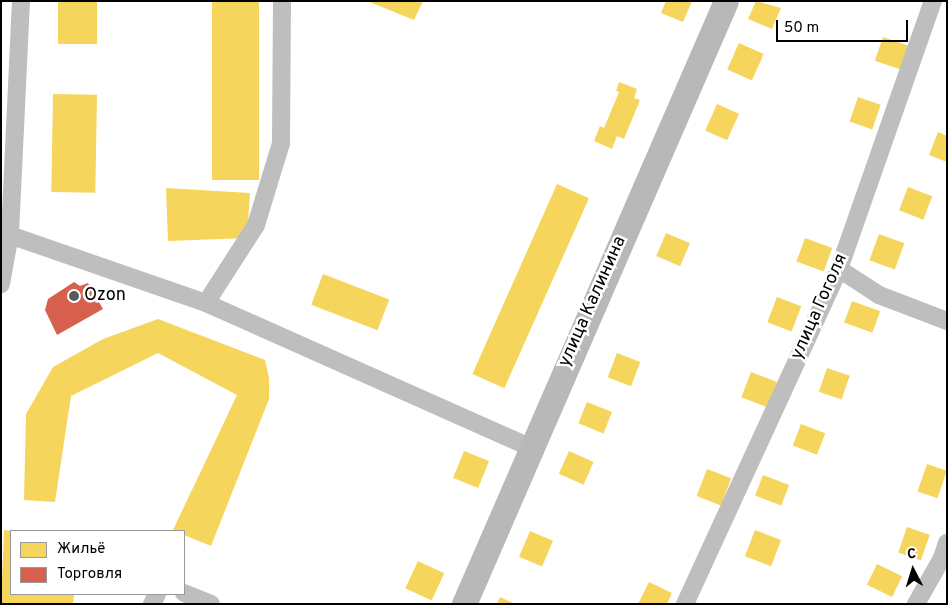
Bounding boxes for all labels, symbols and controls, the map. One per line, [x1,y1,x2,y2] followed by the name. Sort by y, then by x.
[778,10,910,42] scale bar
[784,19,819,38] text: 50 m
[554,233,632,371] street label: улица Калинина
[787,251,853,363] street label: улица Гоголя
[84,285,126,307] place label: Ozon
[68,290,80,302] marker: Ozon
[10,530,185,595] legend
[57,540,105,559] text: Жильё
[888,545,938,595] north arrow
[906,546,917,563] text: С
[57,565,122,584] text: Торговля

